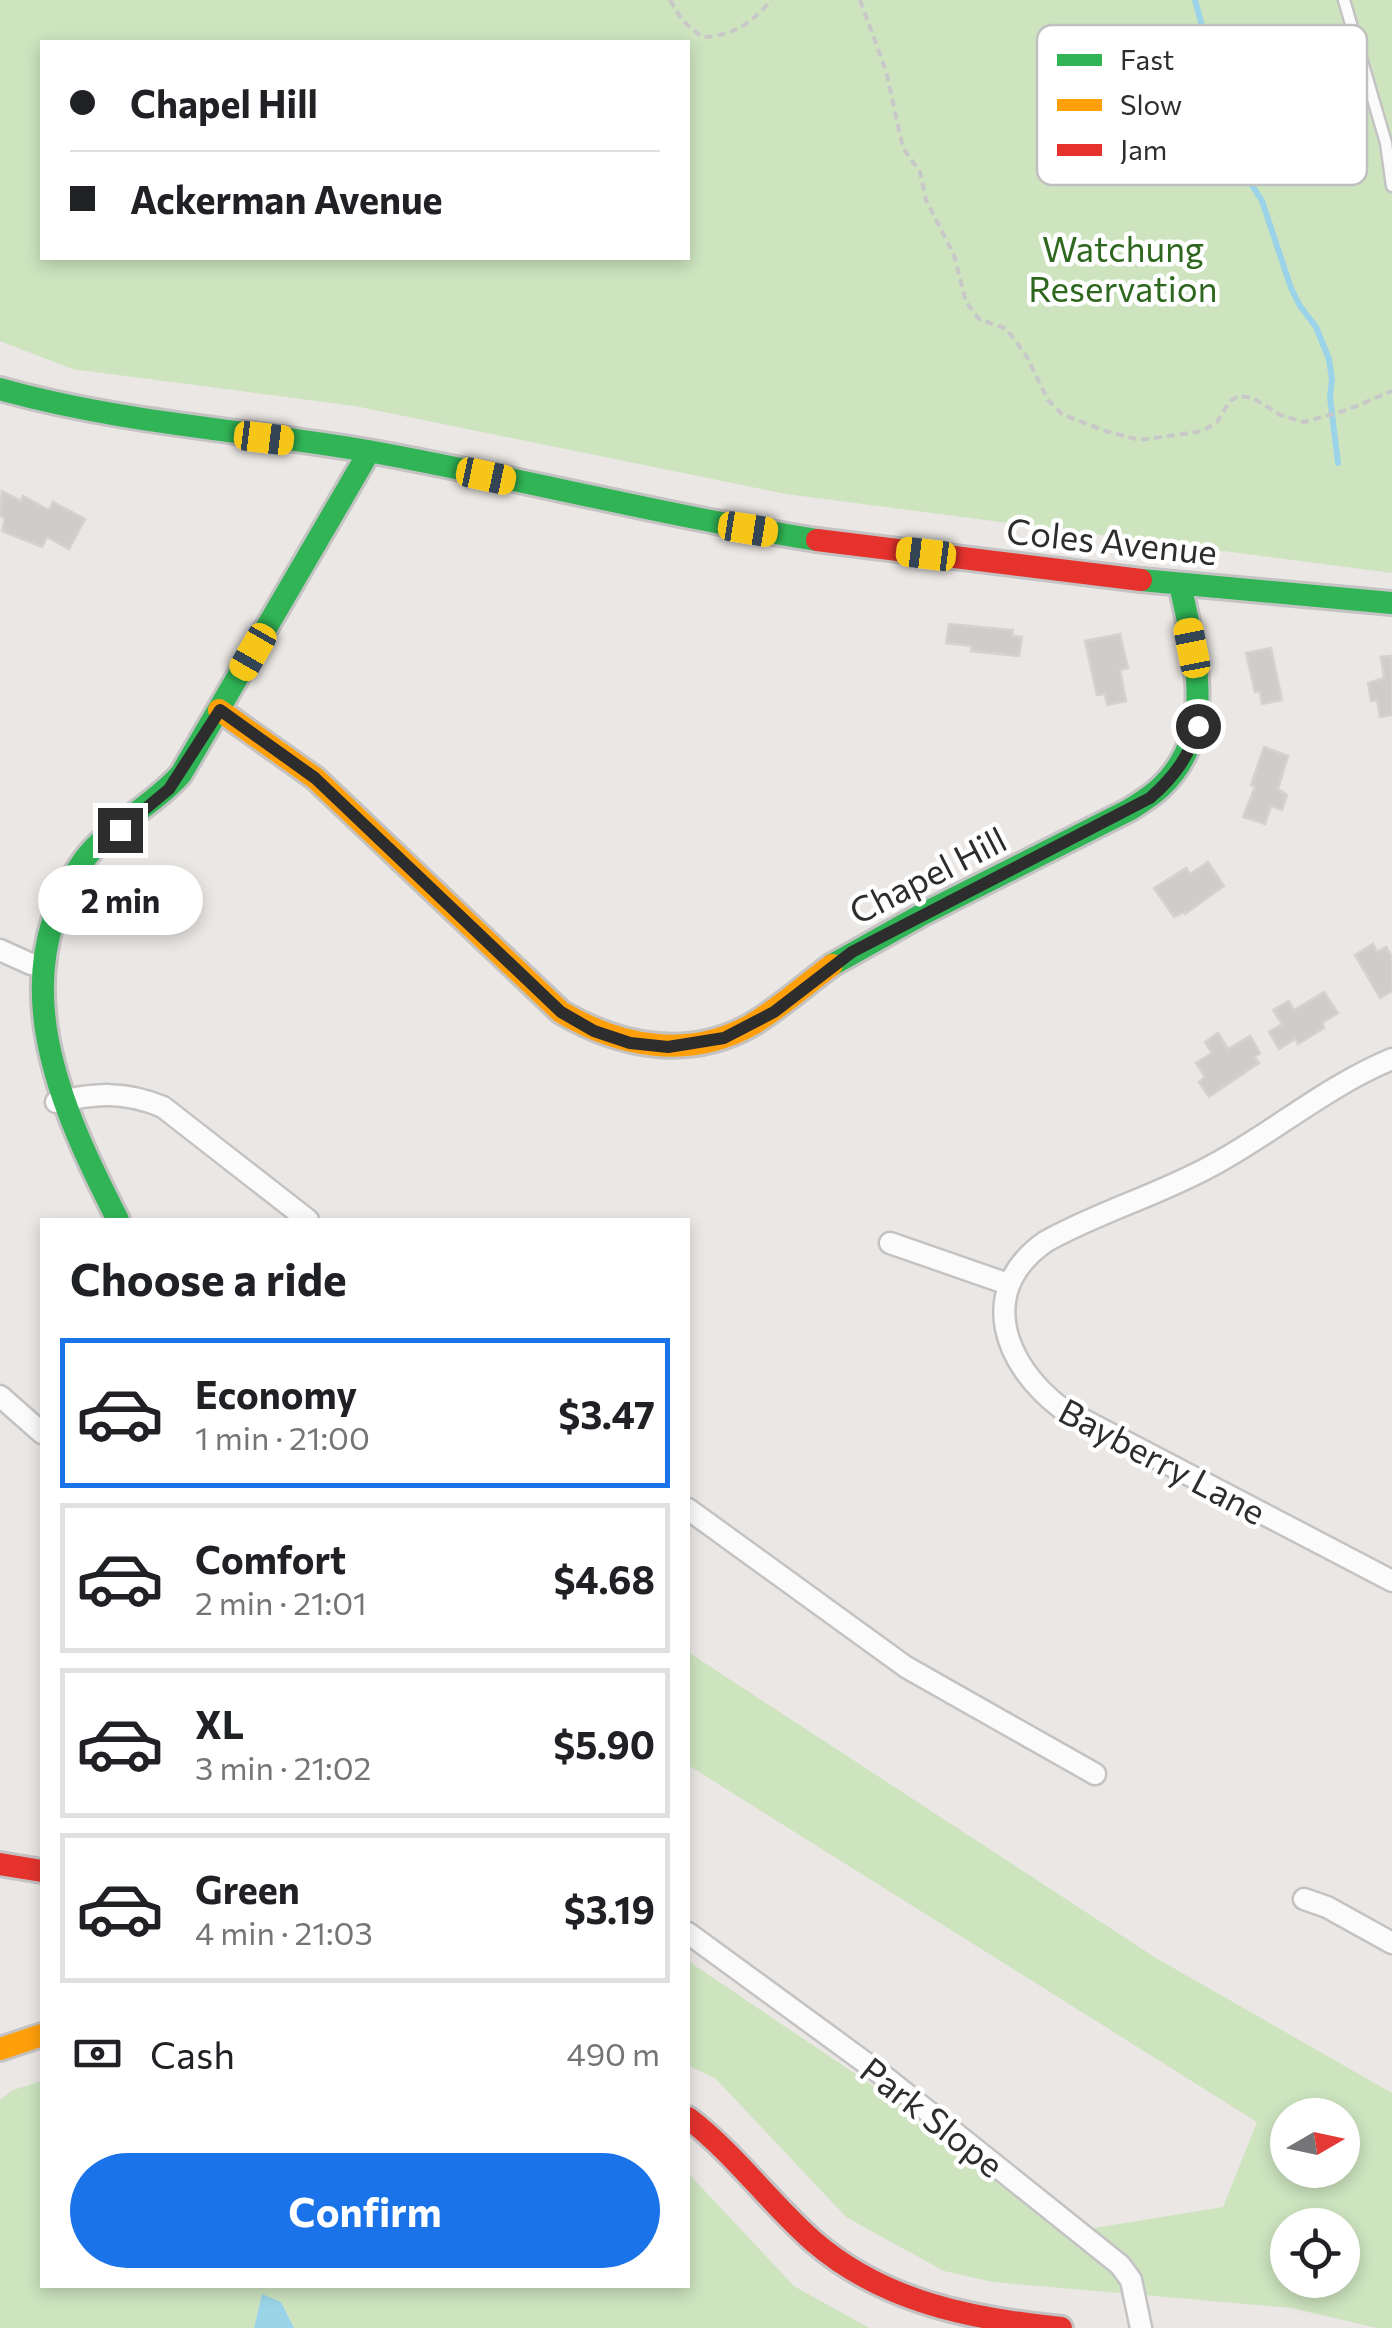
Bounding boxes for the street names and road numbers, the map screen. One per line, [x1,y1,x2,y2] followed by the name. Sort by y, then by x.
[1005,508,1219,572] street label: Coles Avenue
[841,816,1013,932] street label: Chapel Hill
[1053,1388,1273,1532] street label: Bayberry Lane
[853,2047,1013,2185] street label: Park Slope

